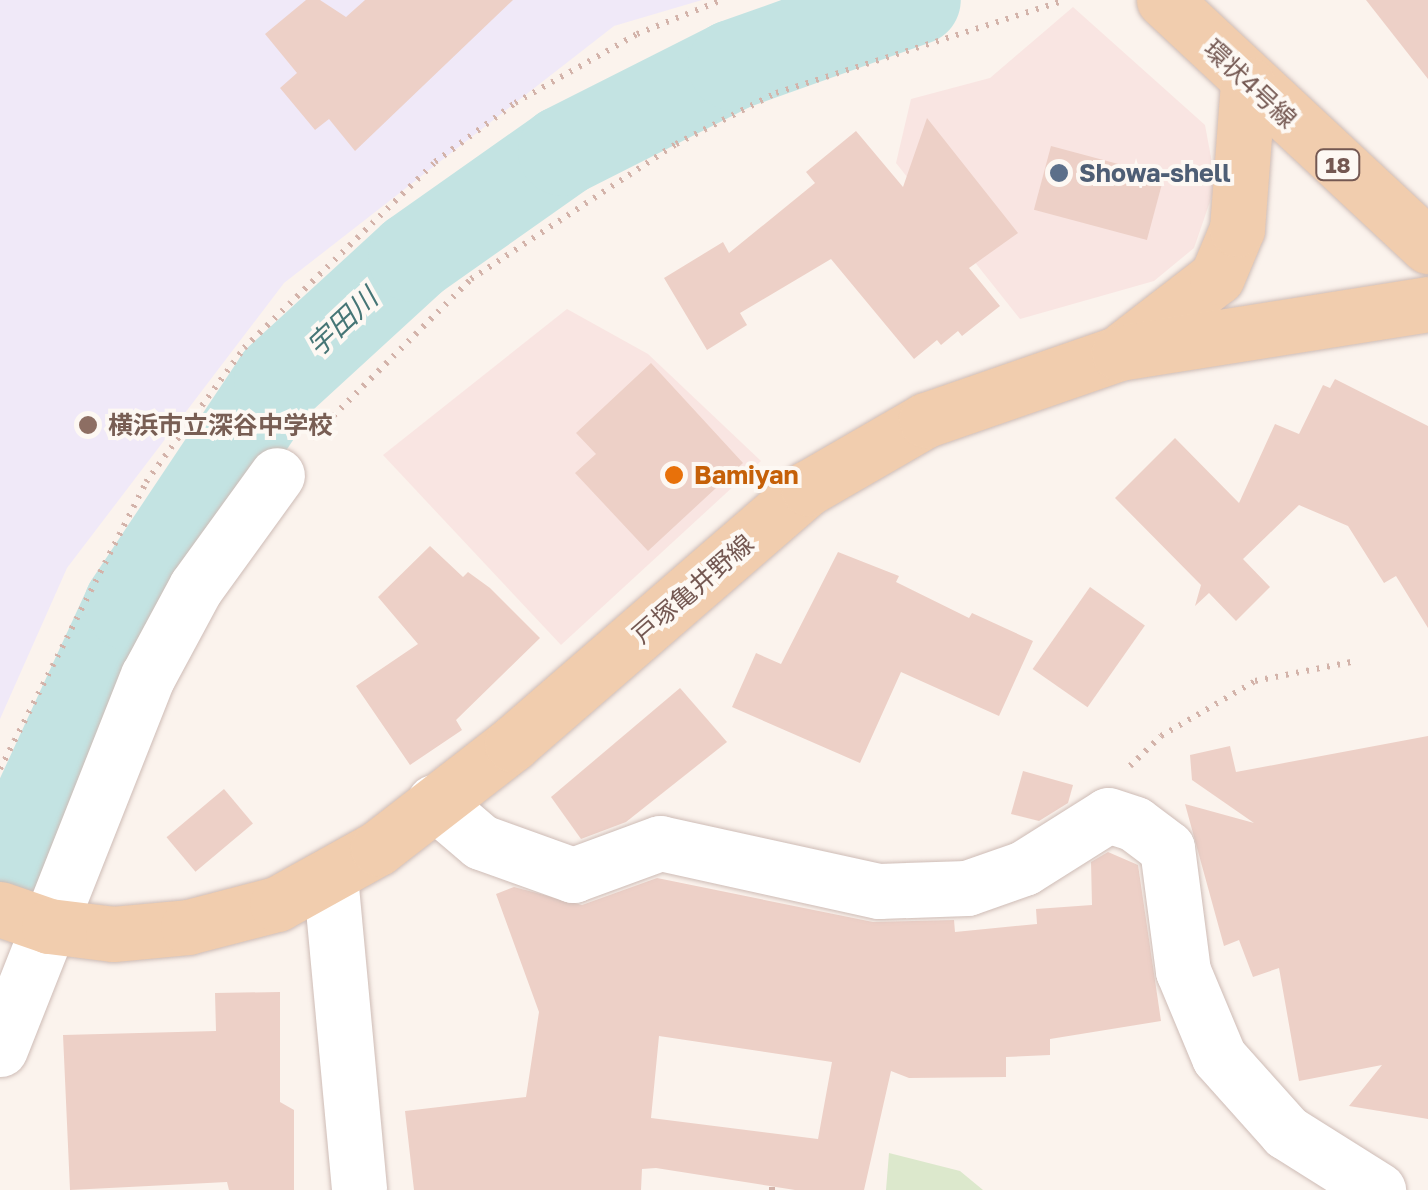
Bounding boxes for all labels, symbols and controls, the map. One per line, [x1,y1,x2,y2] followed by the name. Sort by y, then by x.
[1198,34,1302,134] street label: 環状4号線
[1313,148,1363,182] road number: 18
[1079,158,1230,188] place label: Showa-shell
[1048,162,1070,184] marker: Showa-shell
[300,281,384,363] water label: 宇田川
[108,410,333,440] place label: 横浜市立深谷中学校
[77,414,99,436] marker: 横浜市立深谷中学校
[694,460,799,490] place label: Bamiyan
[663,464,685,486] marker: Bamiyan
[627,528,759,650] street label: 戸塚亀井野線

